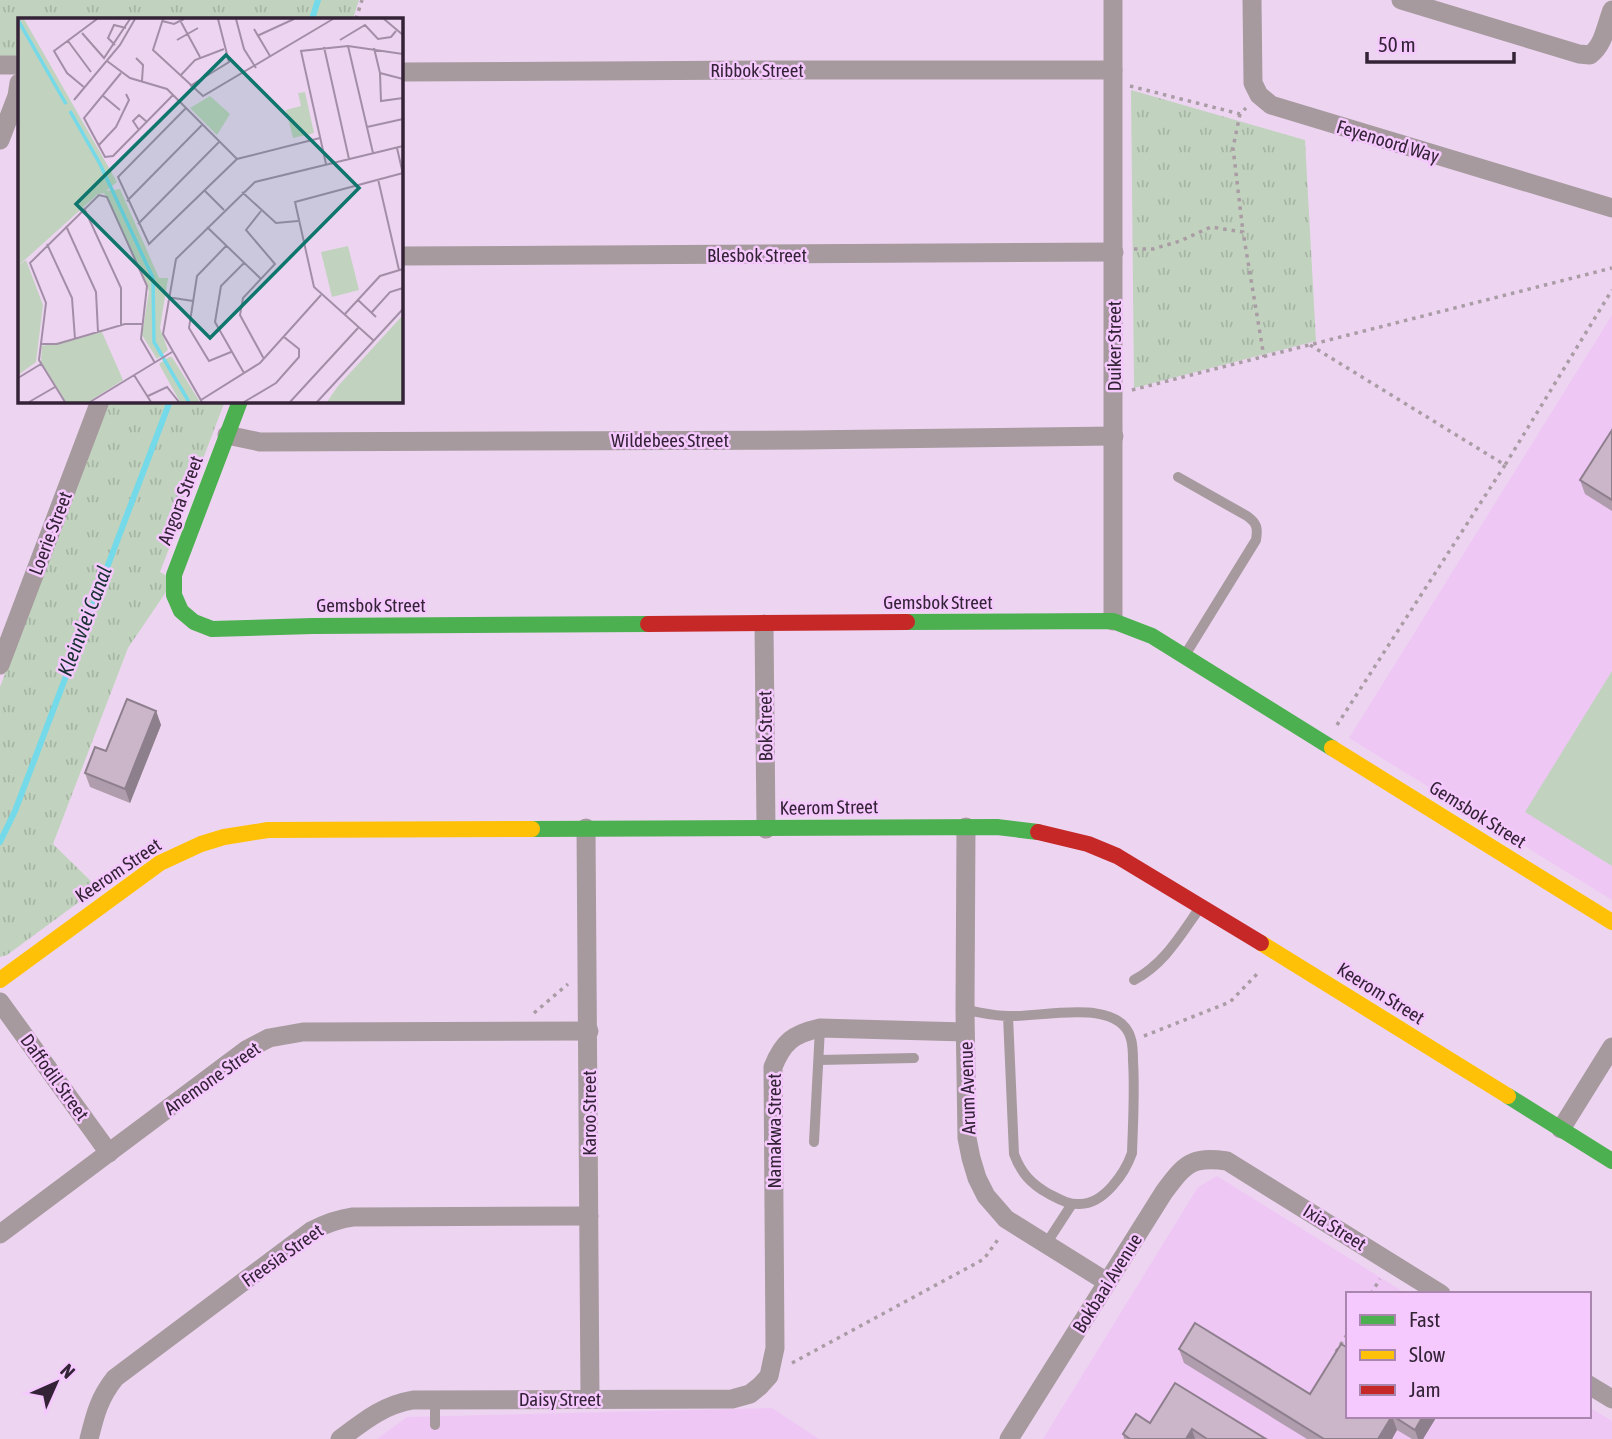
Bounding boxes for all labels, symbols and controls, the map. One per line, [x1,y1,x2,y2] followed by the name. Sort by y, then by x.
[18,18,402,402] inset map
[1367,21,1514,65] scale bar
[1378,32,1416,56] text: 50 m
[710,59,804,81] street label: Ribbok Street
[1334,115,1442,167] street label: Feyenoord Way
[707,244,807,266] street label: Blesbok Street
[1103,301,1125,391] street label: Duiker Street
[611,429,729,451] street label: Wildebees Street
[153,452,207,548] street label: Angora Street
[24,488,76,578] street label: Loerie Street
[52,562,116,679] water label: Kleinvlei Canal
[883,591,993,613] street label: Gemsbok Street
[316,594,426,616] street label: Gemsbok Street
[753,691,777,761] street label: Bok Street
[1426,776,1530,852] street label: Gemsbok Street
[780,795,878,819] street label: Keerom Street
[71,833,165,907] street label: Keerom Street
[1333,958,1429,1028] street label: Keerom Street
[16,1030,94,1124] street label: Daffodil Street
[160,1037,264,1119] street label: Anemone Street
[954,1041,980,1135] street label: Arum Avenue
[578,1070,600,1156] street label: Karoo Street
[763,1073,785,1189] street label: Namakwa Street
[1299,1199,1371,1255] street label: Ixia Street
[237,1219,327,1291] street label: Freesia Street
[1068,1229,1146,1337] street label: Bokbaai Avenue
[1346,1292,1591,1418] legend
[1409,1307,1440,1331] text: Fast
[1409,1342,1446,1366] text: Slow
[21,1348,91,1418] north arrow
[56,1359,80,1383] text: N
[1409,1377,1441,1401] text: Jam
[519,1388,601,1410] street label: Daisy Street

